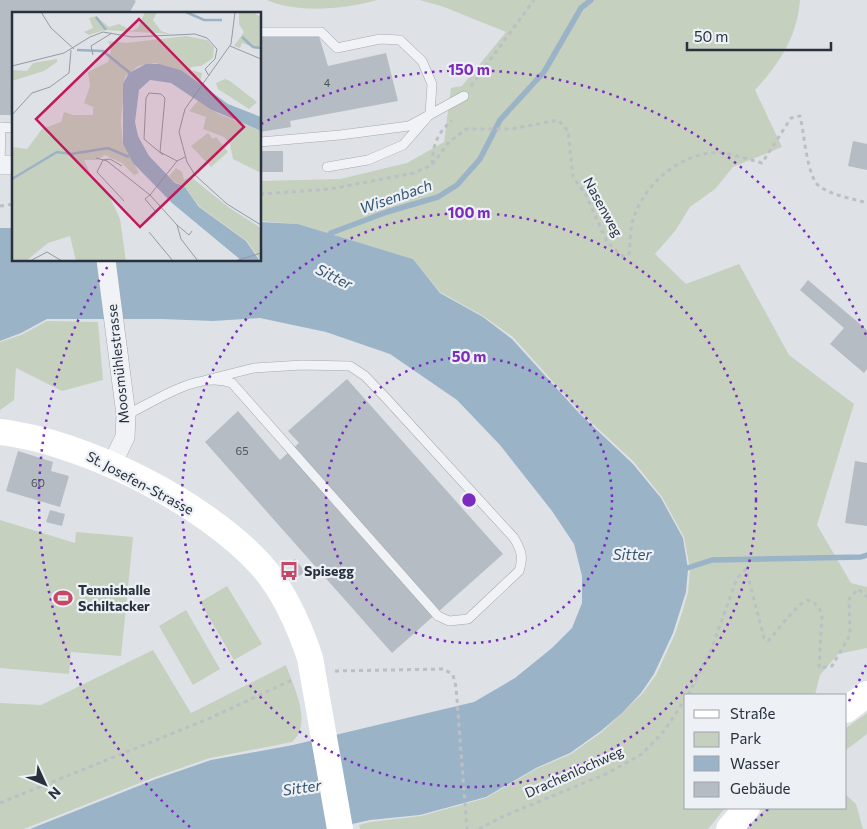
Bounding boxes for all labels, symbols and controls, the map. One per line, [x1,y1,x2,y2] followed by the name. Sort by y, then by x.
[12,12,261,261] inset map
[687,20,831,52] scale bar
[694,27,728,45] text: 50 m
[448,60,490,78] text: 150 m
[324,76,331,89] house number: 4
[580,174,627,240] street label: Nasenweg
[357,175,434,217] water label: Wisenbach
[448,203,490,221] text: 100 m
[313,260,357,293] water label: Sitter
[103,303,132,425] street label: Moosmühlestrasse
[452,347,486,365] text: 50 m
[236,444,249,457] house number: 65
[84,447,197,518] street label: St. Josefen-Strasse
[31,476,45,489] house number: 60
[460,491,478,509] centre of rings
[613,545,652,563] water label: Sitter
[278,560,300,582] bus stop icon: Spisegg
[304,562,354,579] place label: Spisegg
[78,581,150,614] place label: Tennishalle Schiltacker
[52,587,74,609] sports icon: Tennishalle Schiltacker
[684,694,847,809] legend
[730,704,776,722] text: Straße
[730,729,761,747] text: Park
[522,742,626,801] street label: Drachenlochweg
[730,754,780,772] text: Wasser
[20,759,70,809] north arrow
[281,775,323,799] water label: Sitter
[730,779,791,797] text: Gebäude
[45,784,64,803] text: N

